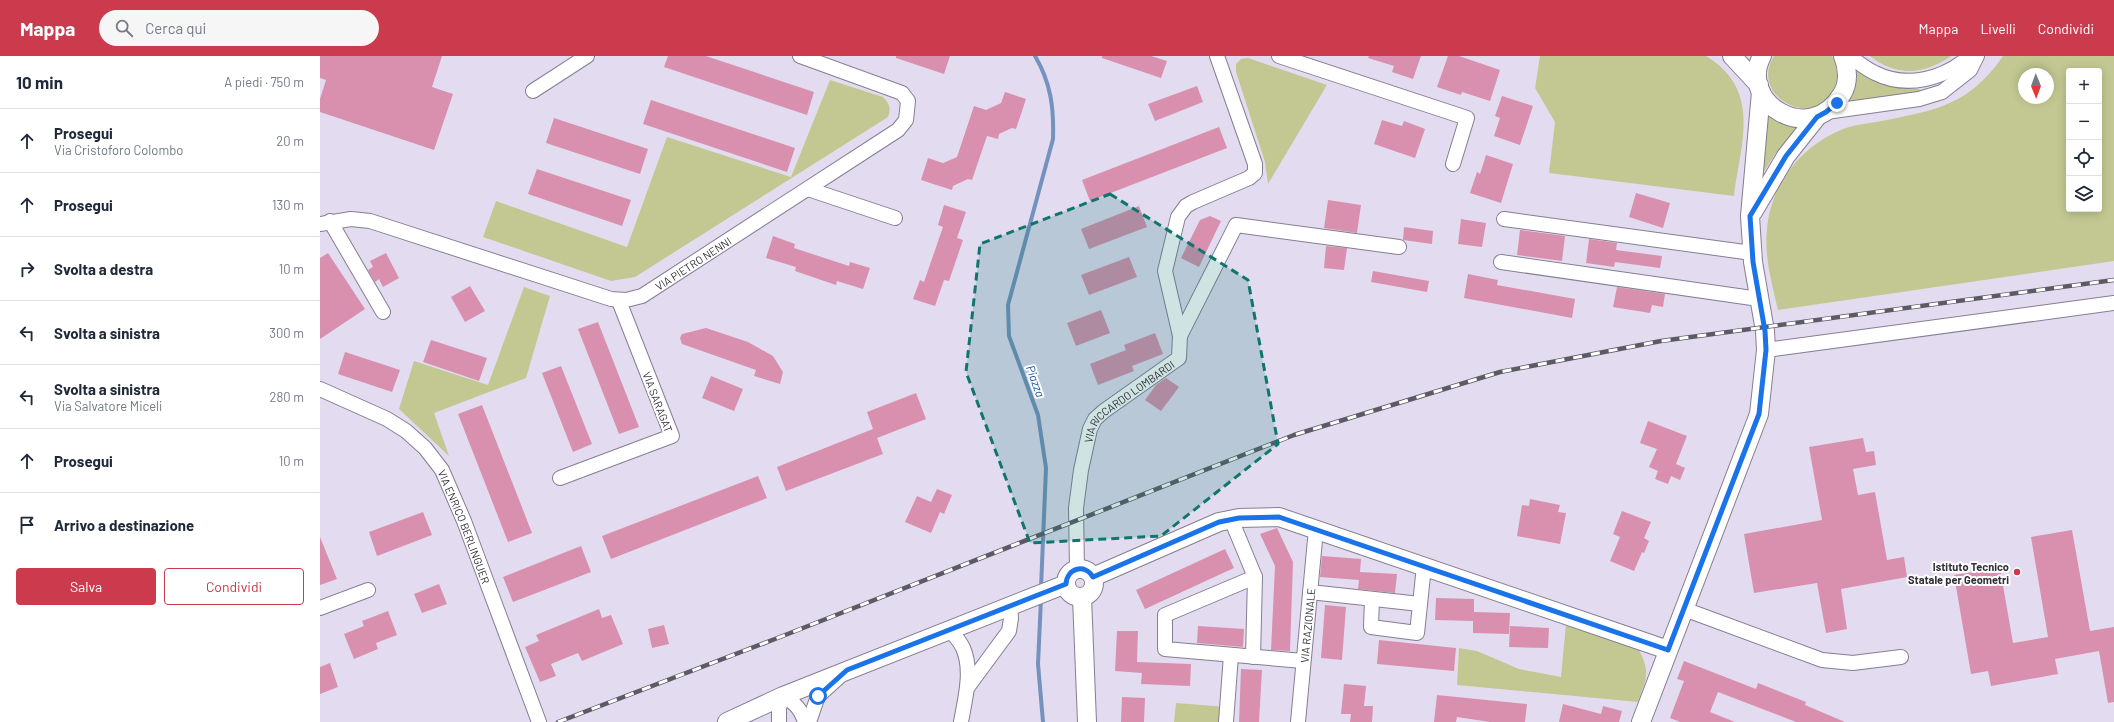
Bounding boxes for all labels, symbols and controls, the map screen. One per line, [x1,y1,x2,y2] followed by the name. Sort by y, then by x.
[99,10,379,46] search box
[20,17,75,40] text: Mappa
[113,17,135,39] icon: search
[145,19,206,37] text: Cerca qui
[1919,20,1958,37] text: Mappa
[1980,20,2016,37] text: Livelli
[2038,20,2094,37] text: Condividi
[2018,68,2054,104] north arrow
[2066,68,2102,212] map controls
[2066,68,2102,104] button: +
[16,72,63,92] text: 10 min
[224,74,304,90] text: A piedi · 750 m
[1828,94,1846,112] route end
[2066,104,2102,140] button: −
[54,124,113,142] text: Prosegui
[16,130,38,152] icon: ahead
[276,133,304,149] text: 20 m
[2066,140,2102,176] button: locate
[54,142,183,158] text: Via Cristoforo Colombo
[2066,176,2102,212] button: layers
[16,194,38,216] icon: ahead
[54,196,113,214] text: Prosegui
[272,197,304,213] text: 130 m
[653,234,733,292] street label: VIA PIETRO NENNI
[16,258,38,280] icon: right
[54,260,153,278] text: Svolta a destra
[279,261,304,277] text: 10 m
[16,322,38,344] icon: left
[54,324,160,342] text: Svolta a sinistra
[269,325,304,341] text: 300 m
[1081,357,1176,444] street label: VIA RICCARDO LOMBARDI
[1024,363,1048,399] water label: Piazza
[640,370,676,434] street label: VIA SARAGAT
[54,380,160,398] text: Svolta a sinistra
[16,386,38,408] icon: left
[270,389,304,405] text: 280 m
[54,398,162,414] text: Via Salvatore Miceli
[16,450,38,472] icon: ahead
[54,452,113,470] text: Prosegui
[279,453,304,469] text: 10 m
[436,467,493,586] street label: VIA ENRICO BERLINGUER
[16,514,38,536] icon: arrive
[54,516,194,534] text: Arrivo a destinazione
[1908,560,2009,586] place label: Istituto Tecnico Statale per Geometri
[2012,567,2022,577] marker: Istituto Tecnico Statale per Geometri
[16,568,156,605] button: Salva
[164,568,304,605] button: Condividi
[1297,587,1317,663] street label: VIA RAZIONALE
[809,687,827,705] route start

